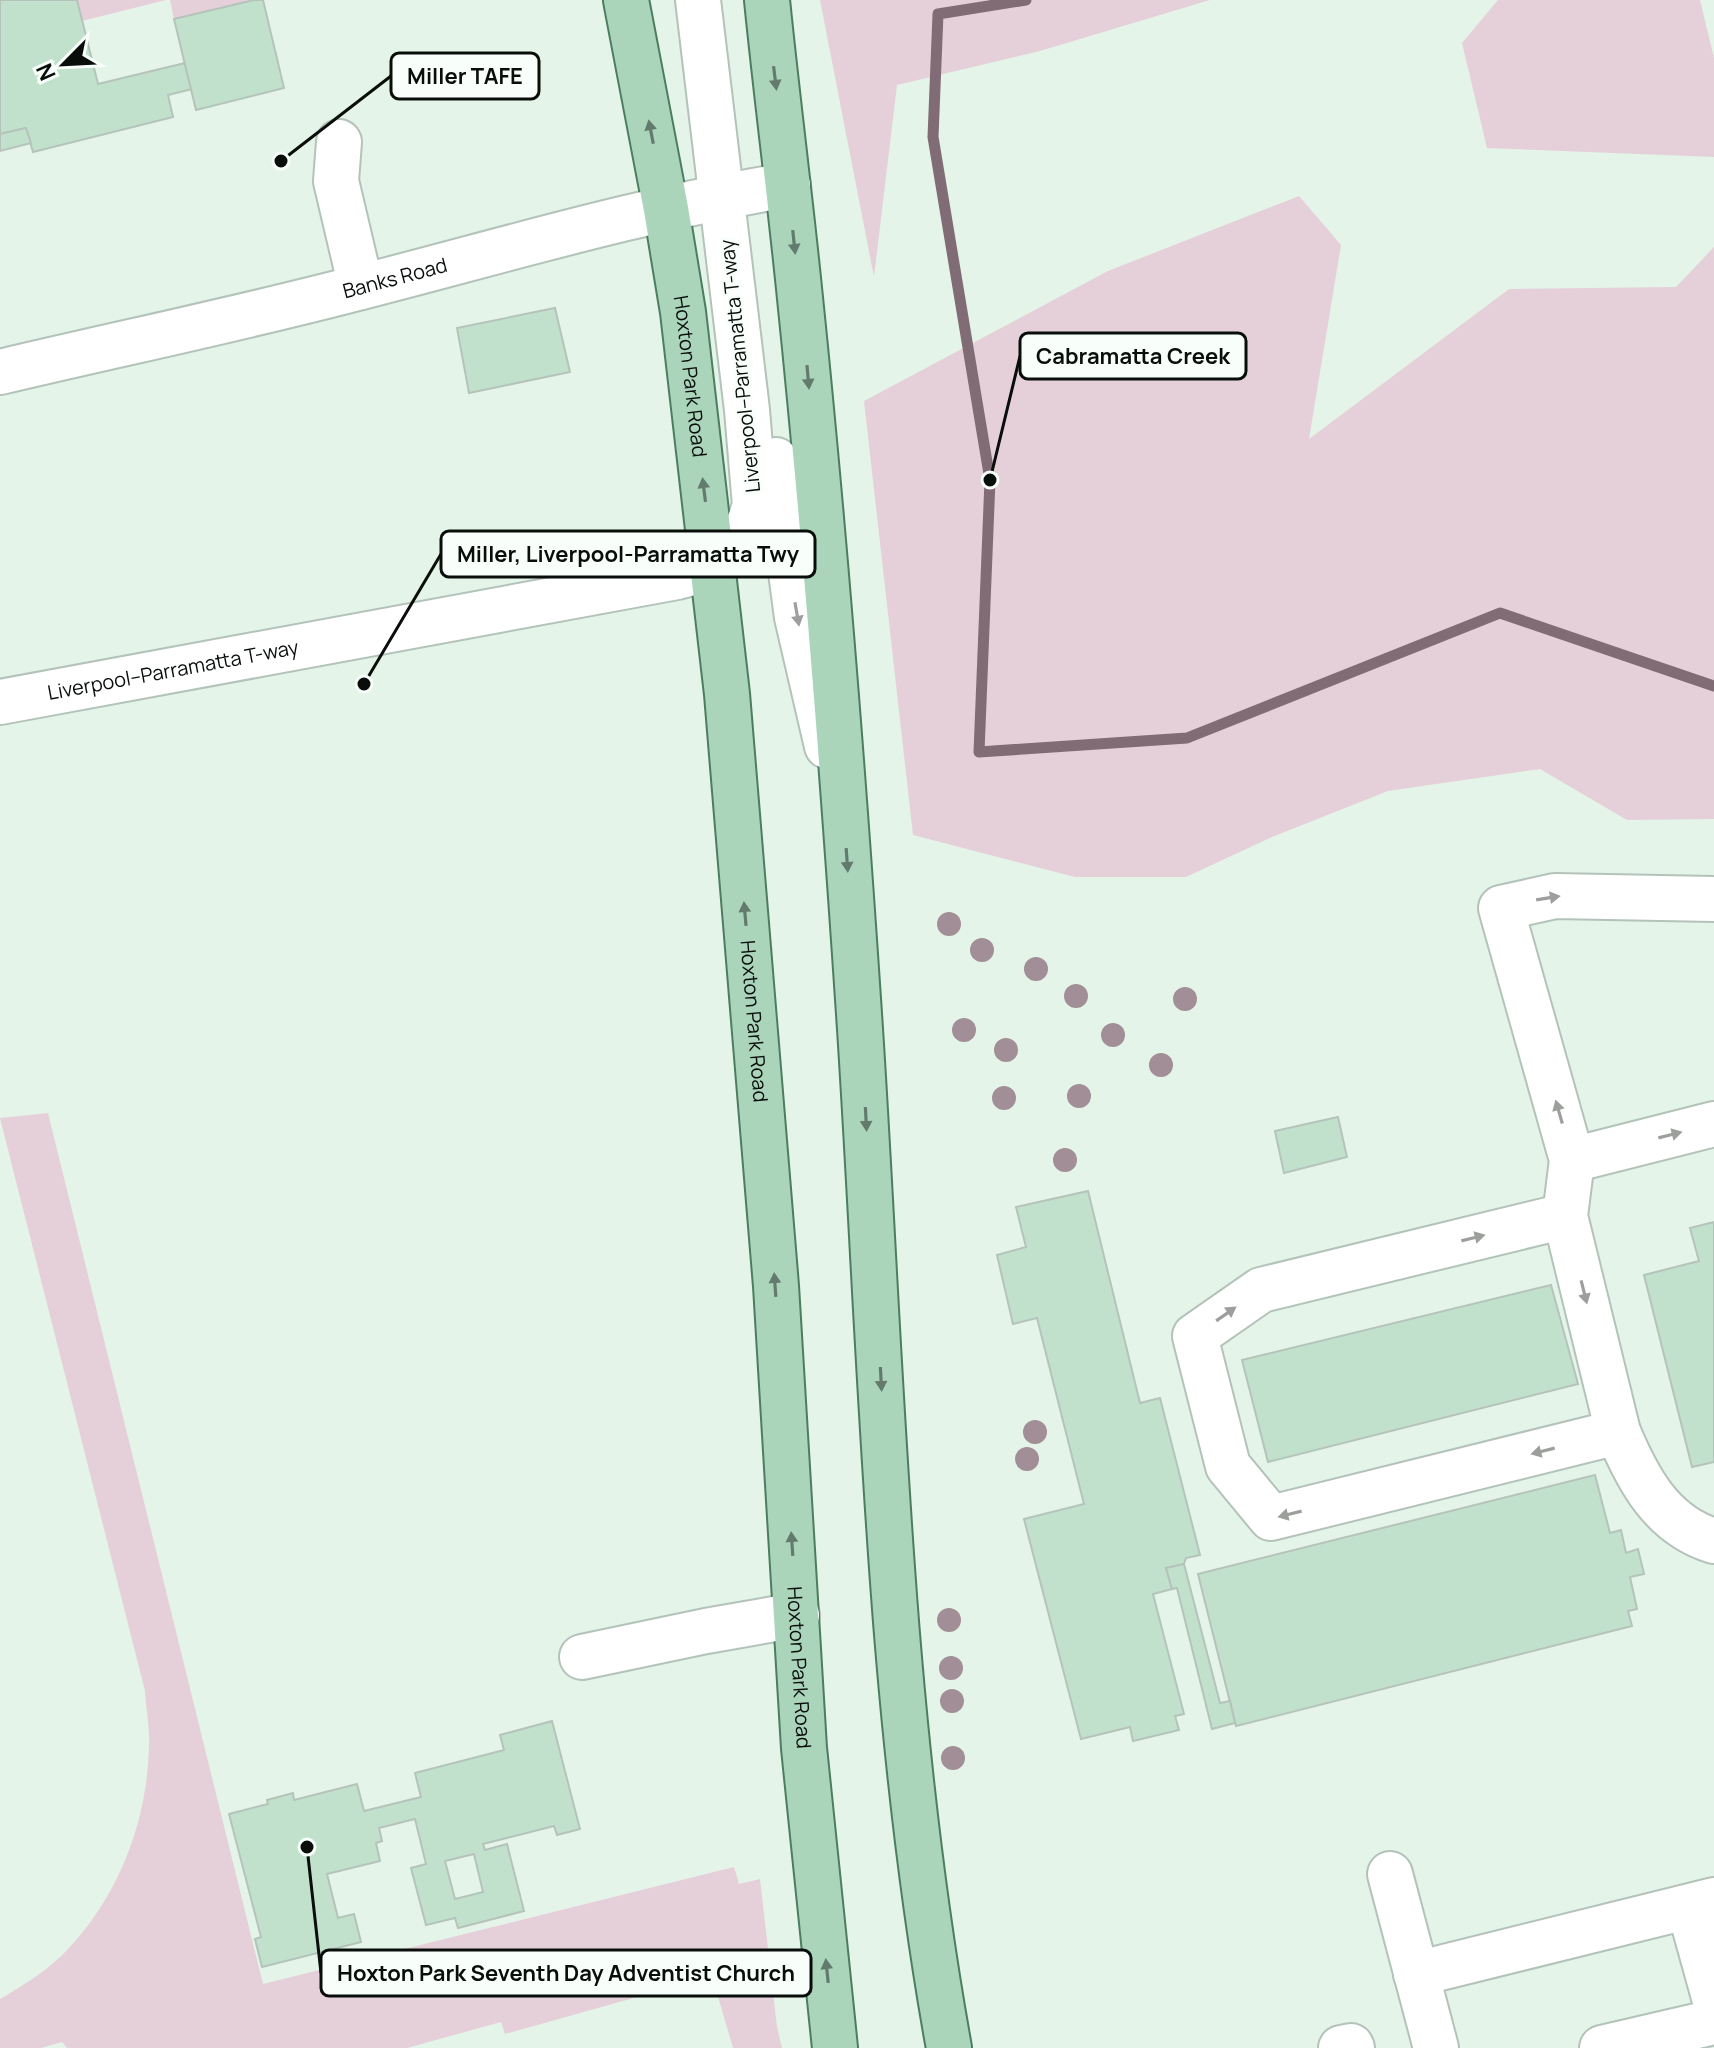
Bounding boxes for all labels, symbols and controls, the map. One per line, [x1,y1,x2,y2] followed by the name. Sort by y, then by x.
[24,24,104,104] north arrow
[391,53,539,99] callout: Miller TAFE
[29,59,63,85] text: N
[407,61,523,91] text: Miller TAFE
[769,65,782,90] one-way arrow
[645,119,657,144] one-way arrow
[788,230,801,255] one-way arrow
[713,238,766,494] street label: Liverpool–Parramatta T-way
[340,251,450,304] street label: Banks Road
[667,293,714,459] street label: Hoxton Park Road
[1020,333,1246,379] callout: Cabramatta Creek
[1036,341,1231,371] text: Cabramatta Creek
[801,365,814,390] one-way arrow
[697,477,710,502] one-way arrow
[441,531,815,577] callout: Miller, Liverpool-Parramatta Twy
[457,539,800,569] text: Miller, Liverpool-Parramatta Twy
[791,602,803,627] one-way arrow
[45,633,301,706] street label: Liverpool–Parramatta T-way
[841,848,854,873] one-way arrow
[1536,891,1561,904] one-way arrow
[738,901,751,926] one-way arrow
[734,939,775,1103] street label: Hoxton Park Road
[1552,1100,1564,1125] one-way arrow
[859,1107,872,1132] one-way arrow
[1658,1128,1683,1140] one-way arrow
[1460,1232,1485,1244] one-way arrow
[768,1272,781,1297] one-way arrow
[1578,1279,1591,1304] one-way arrow
[1216,1307,1237,1322] one-way arrow
[875,1367,888,1392] one-way arrow
[1530,1446,1555,1458] one-way arrow
[1278,1508,1303,1520] one-way arrow
[785,1531,798,1556] one-way arrow
[781,1586,818,1749] street label: Hoxton Park Road
[321,1950,811,1996] callout: Hoxton Park Seventh Day Adventist Church
[337,1958,795,1988] text: Hoxton Park Seventh Day Adventist Church
[820,1958,833,1983] one-way arrow

